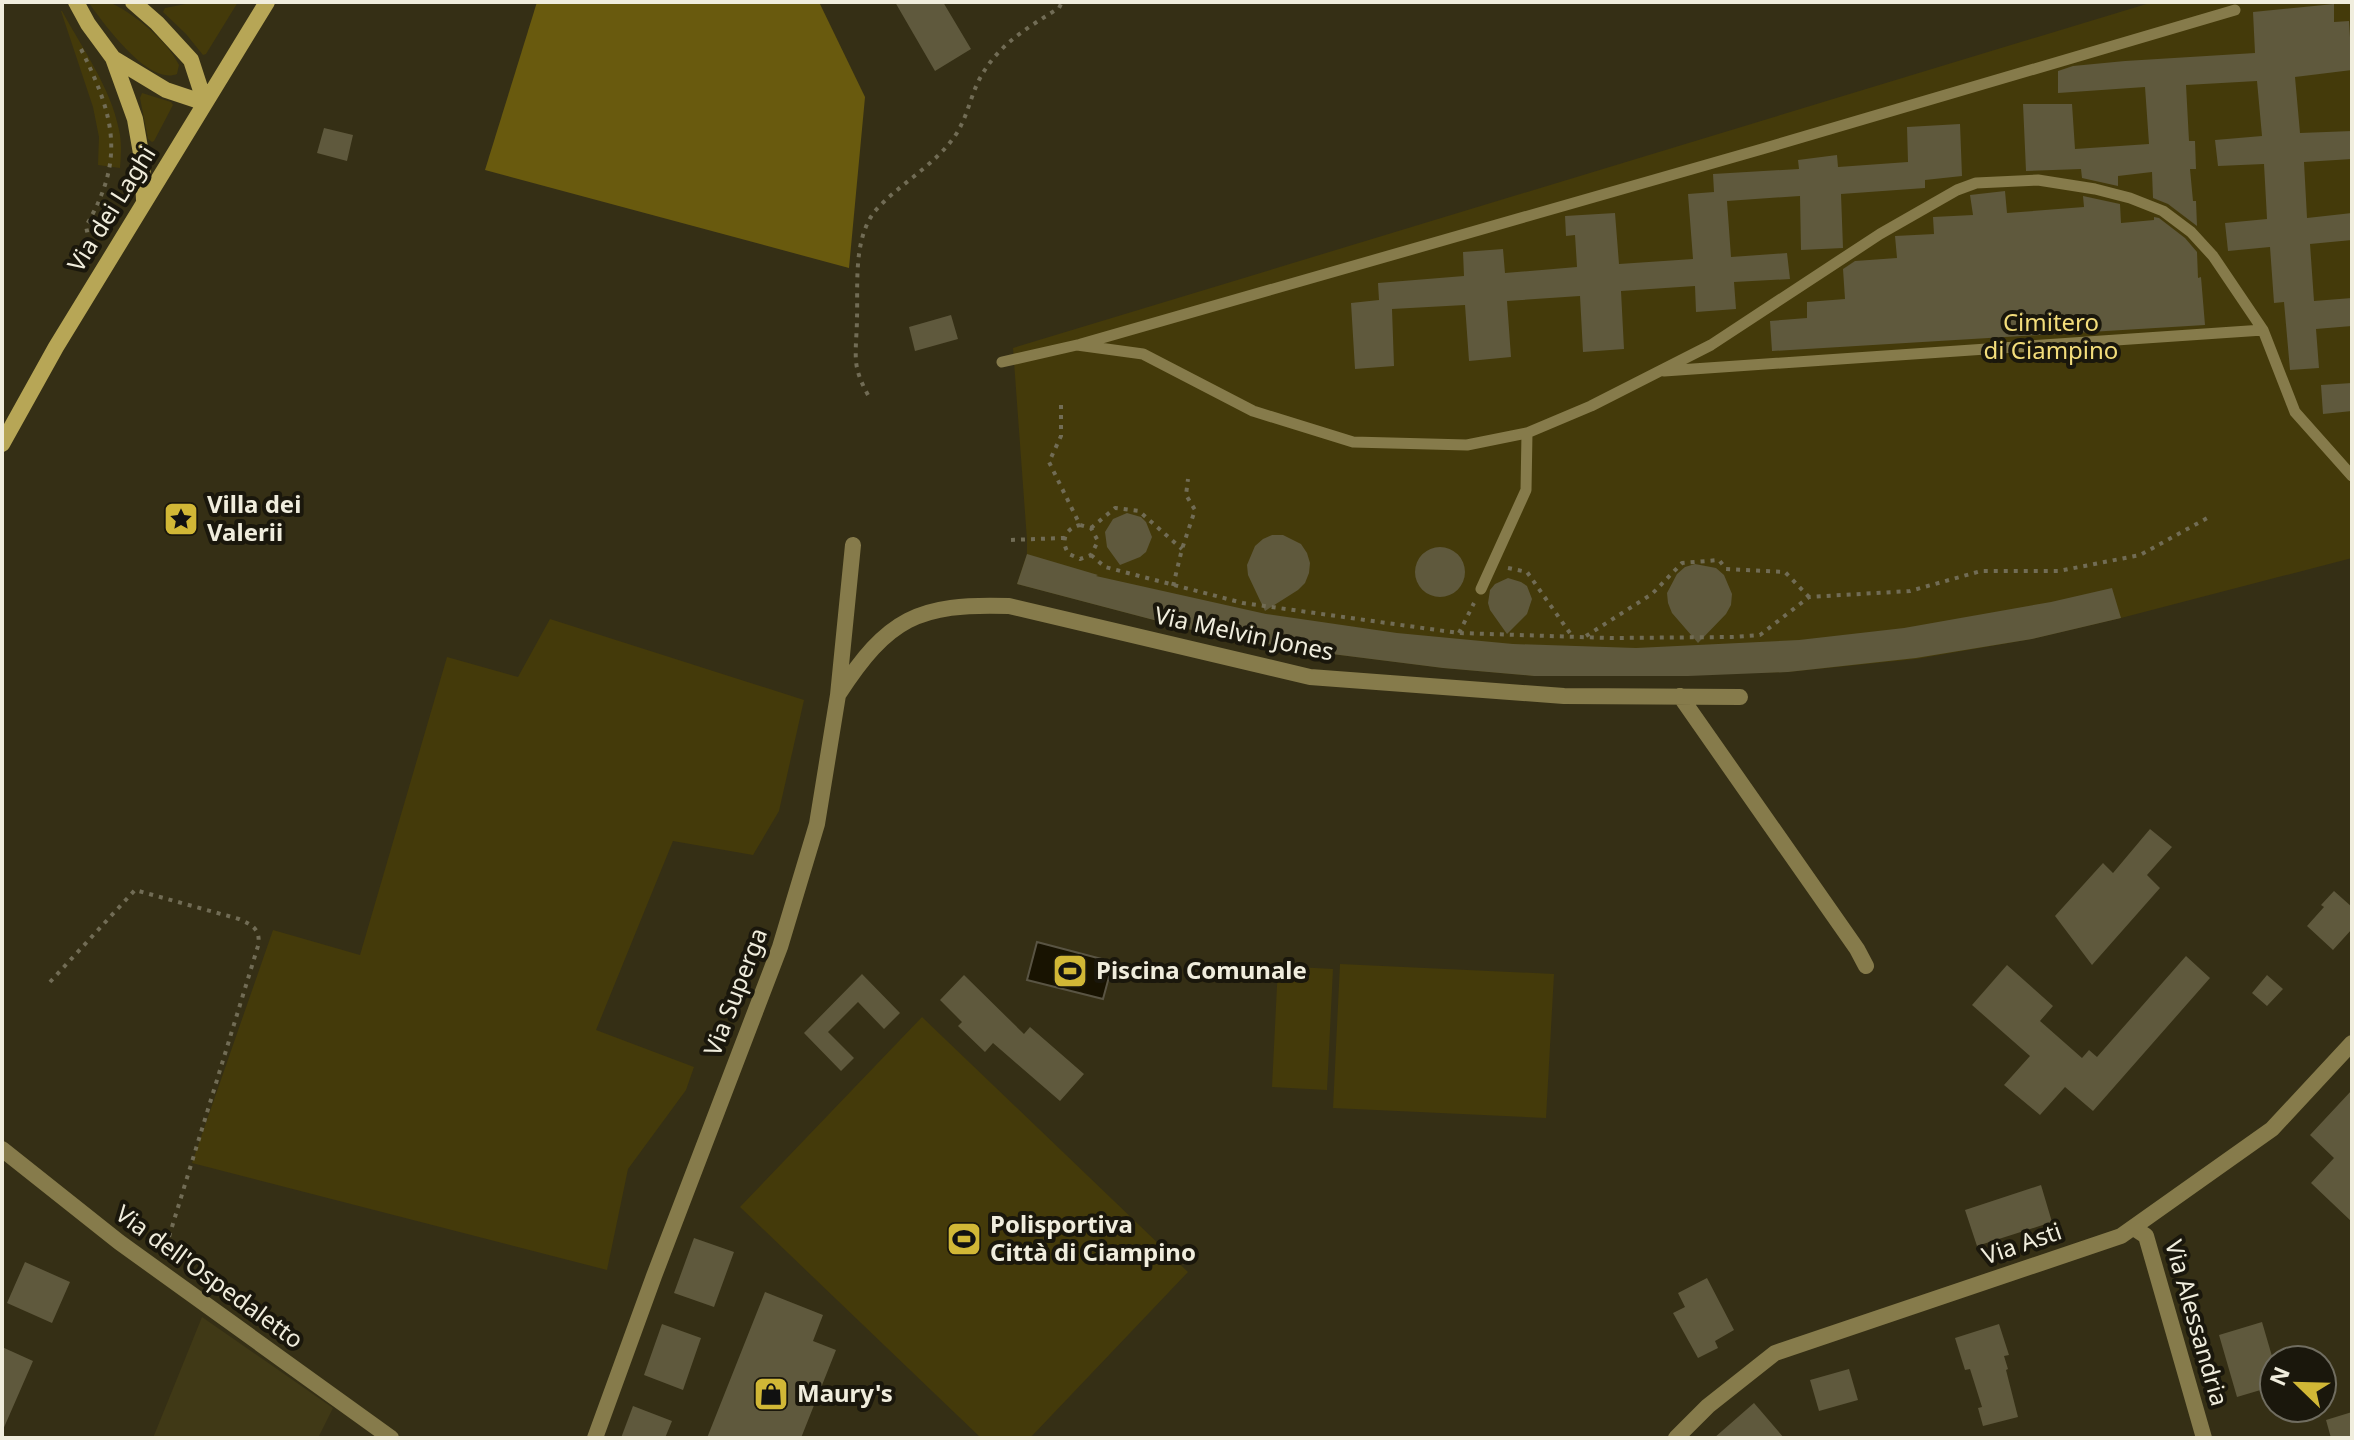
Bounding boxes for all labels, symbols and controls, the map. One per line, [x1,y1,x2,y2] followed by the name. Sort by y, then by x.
[59,139,163,278] street label: Via dei Laghi
[1984,305,2118,366] park label: Cimitero di Ciampino
[207,487,301,548] place label: Villa dei Valerii
[162,500,200,538] place icon: Villa dei Valerii
[1152,597,1337,668] street label: Via Melvin Jones
[695,923,774,1060] street label: Via Superga
[1051,952,1089,990] sports icon: Piscina Comunale
[1096,953,1307,986] place label: Piscina Comunale
[109,1196,310,1355] street label: Via dell'Ospedaletto
[990,1207,1196,1268] place label: Polisportiva Città di Ciampino
[1977,1214,2066,1272] street label: Via Asti
[945,1220,983,1258] sports icon: Polisportiva Città di Ciampino
[2158,1236,2237,1409] street label: Via Alessandria
[2258,1344,2338,1424] north arrow
[2261,1362,2296,1390] text: N
[752,1375,790,1413] shop icon: Maury's
[797,1376,893,1409] place label: Maury's

